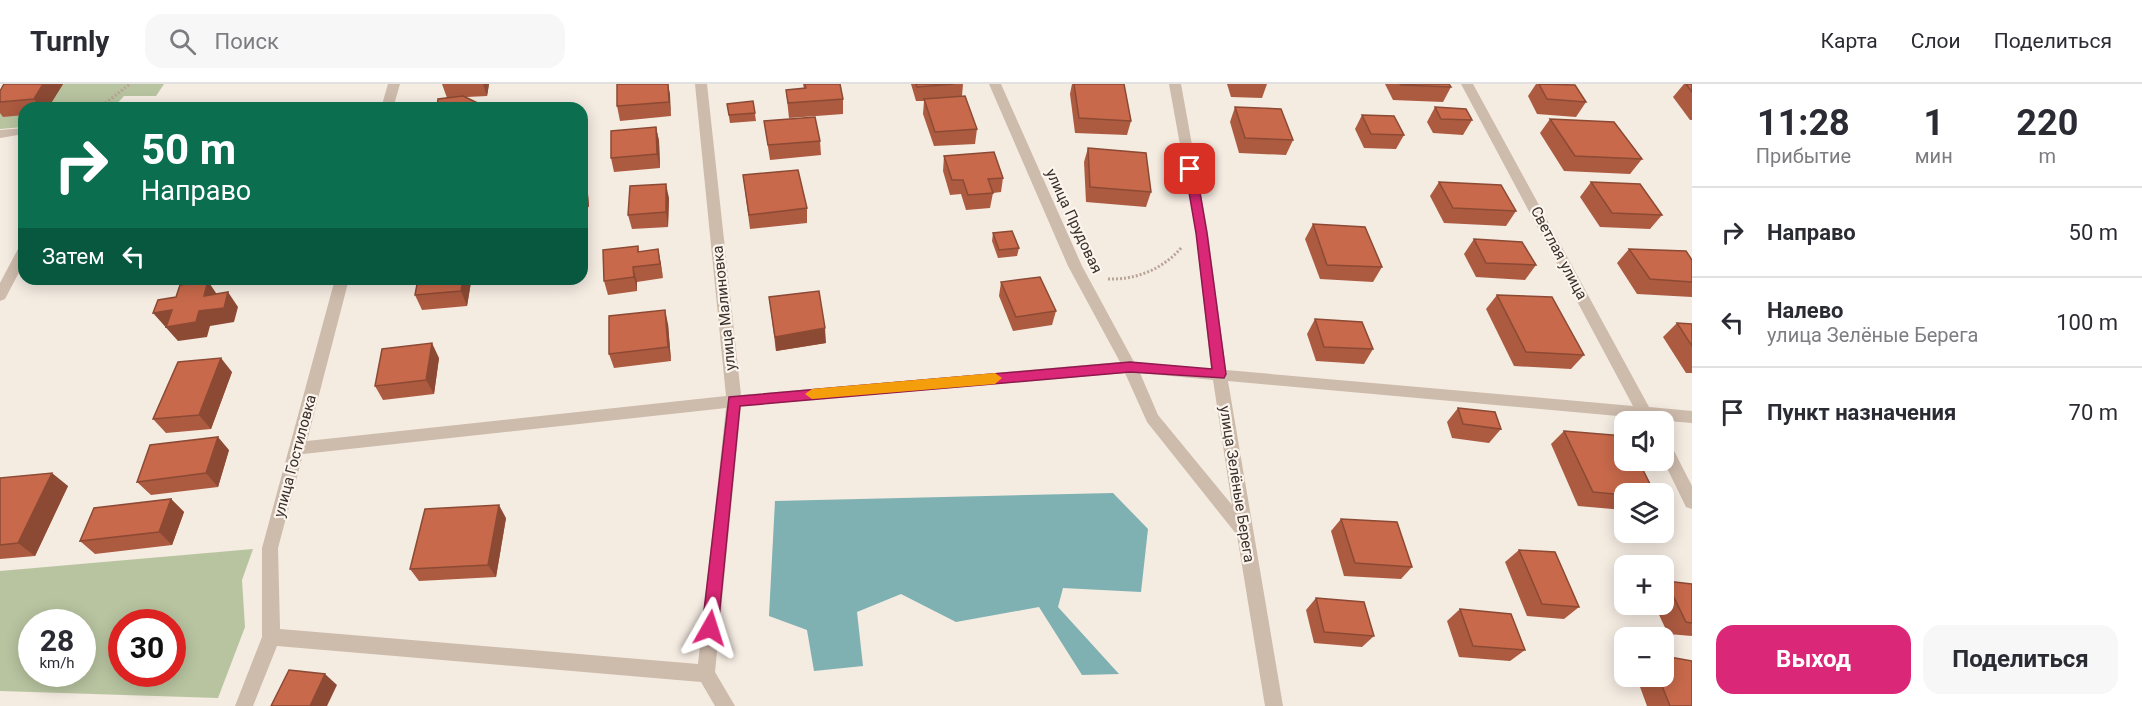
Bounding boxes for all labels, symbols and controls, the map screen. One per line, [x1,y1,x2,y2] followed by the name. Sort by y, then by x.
[145,14,565,68] search box
[30,25,109,58] text: Turnly
[166,25,199,58] icon: search
[214,29,279,54] text: Поиск
[1821,29,1878,53] text: Карта
[1911,29,1961,53] text: Слои
[1994,29,2112,53] text: Поделиться
[1757,102,1850,144] text: 11:28
[1923,102,1944,144] text: 1
[2016,102,2078,144] text: 220
[141,125,236,174] text: 50 m
[42,126,120,204] icon: right
[1164,143,1215,194] pin
[1756,144,1851,168] text: Прибытие
[1915,144,1953,168] text: мин
[2039,144,2056,168] text: m
[1173,152,1206,185] icon: arrive
[1042,166,1106,276] street label: улица Прудовая
[141,175,251,207] text: Направо
[1527,203,1591,303] street label: Светлая улица
[1716,216,1749,249] icon: right
[1767,220,1856,245] text: Направо
[2069,220,2118,245] text: 50 m
[117,240,150,273] icon: left
[42,244,105,269] text: Затем
[708,245,740,371] street label: улица Малиновка
[1767,298,1844,323] text: Налево
[1716,306,1749,339] icon: left
[2056,310,2118,335] text: 100 m
[1767,323,1978,347] text: улица Зелёные Берега
[270,393,320,519] street label: улица Гостиловка
[1716,396,1749,429] icon: arrive
[1767,400,1956,425] text: Пункт назначения
[2069,400,2118,425] text: 70 m
[1216,404,1258,564] street label: улица Зелёные Берега
[1614,411,1674,687] map controls
[1614,411,1674,471] button: sound
[1614,483,1674,543] button: layers
[1614,555,1674,615] button: +
[678,596,742,660] position arrow
[108,609,186,687] speed limit sign: 30
[40,623,74,658] text: 28
[1716,625,1911,694] button: Выход
[1923,625,2118,694] button: Поделиться
[1614,627,1674,687] button: −
[39,654,75,672] text: km/h

